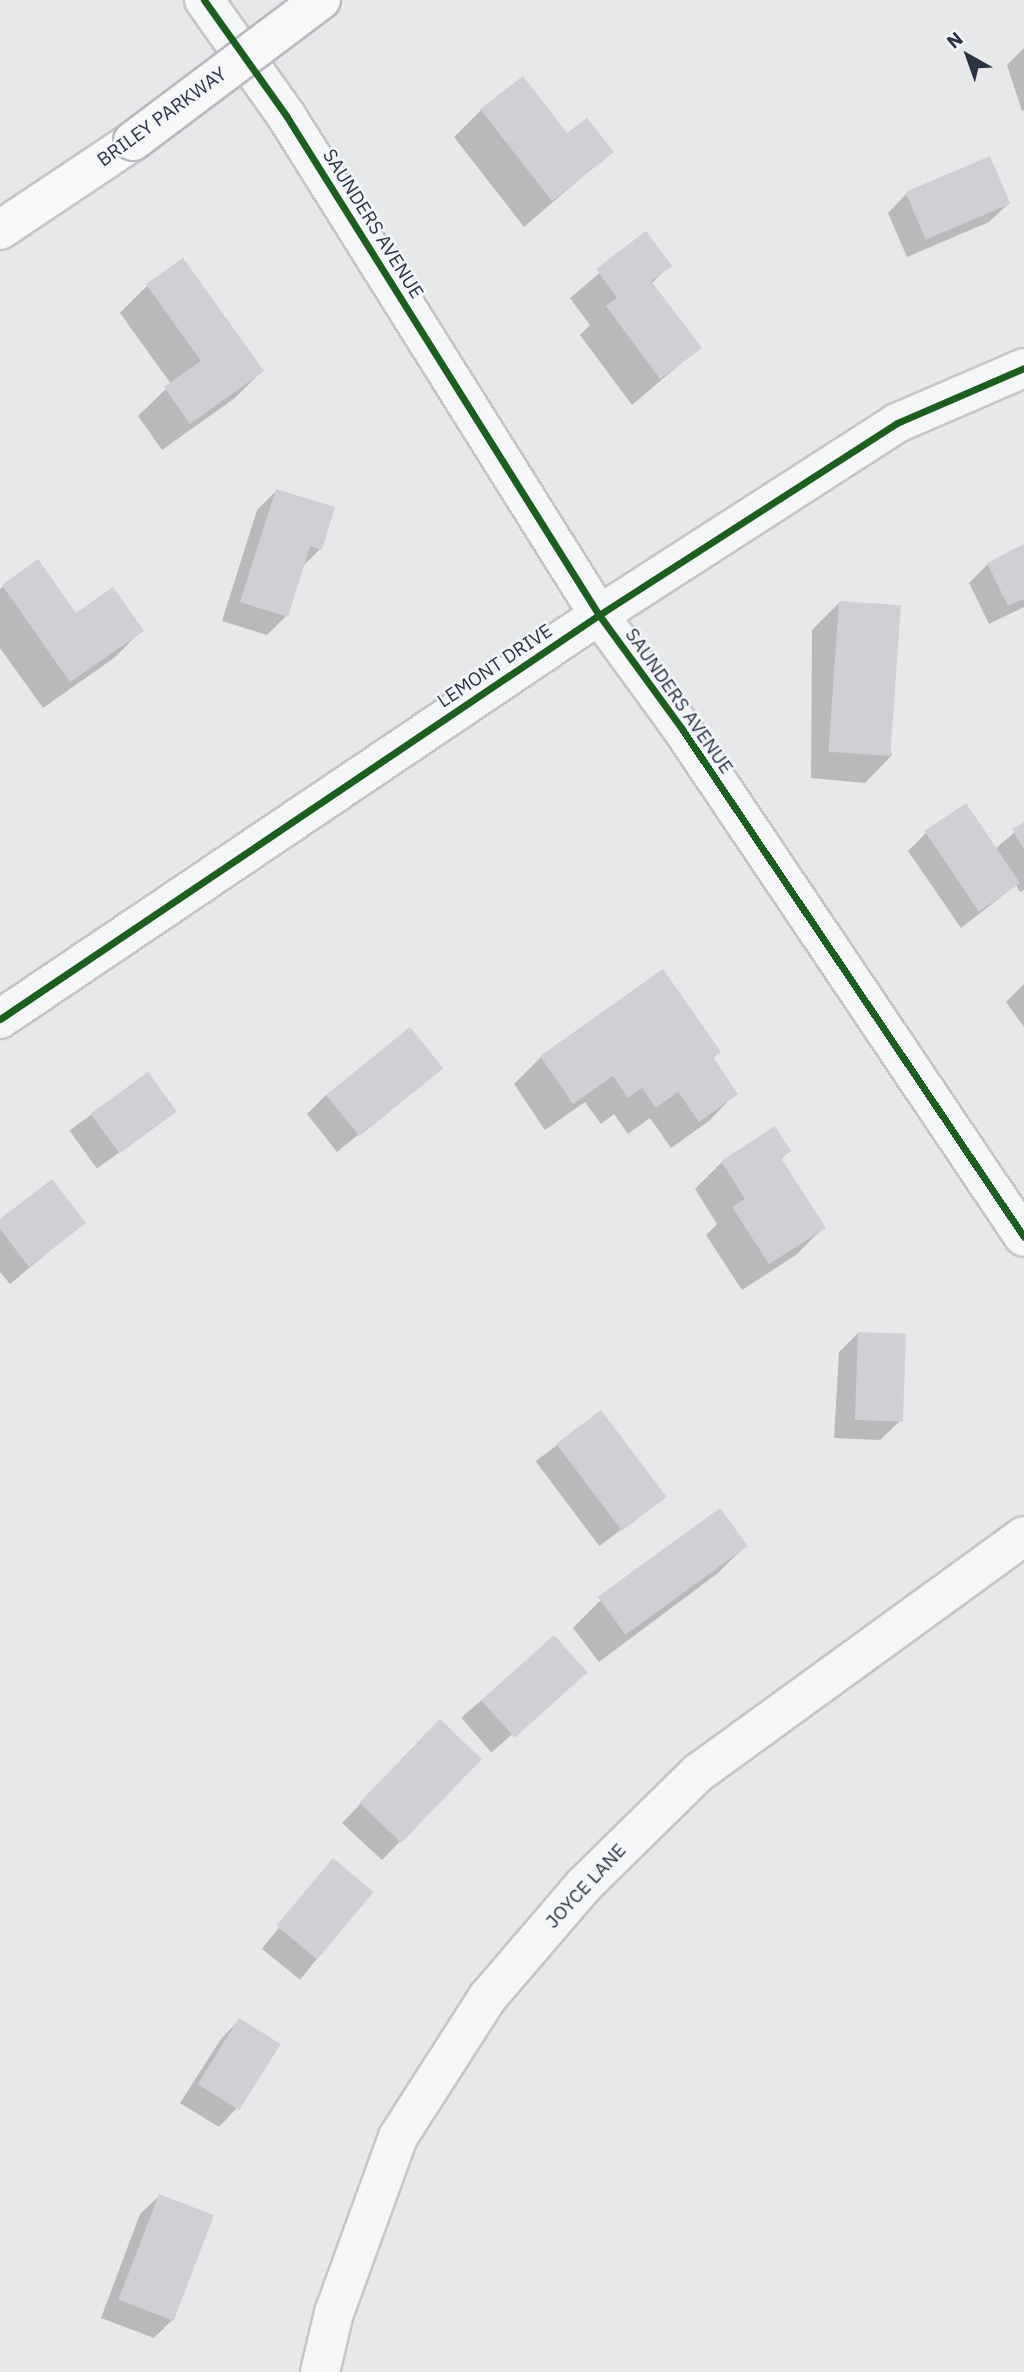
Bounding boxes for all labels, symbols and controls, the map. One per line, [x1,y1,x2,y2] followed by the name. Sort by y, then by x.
[933,21,1003,91] north arrow
[942,26,967,54] text: N
[93,62,231,172] street label: BRILEY PARKWAY
[318,145,428,303] street label: SAUNDERS AVENUE
[433,619,557,713] street label: LEMONT DRIVE
[620,624,738,778] street label: SAUNDERS AVENUE
[541,1839,631,1933] street label: JOYCE LANE

